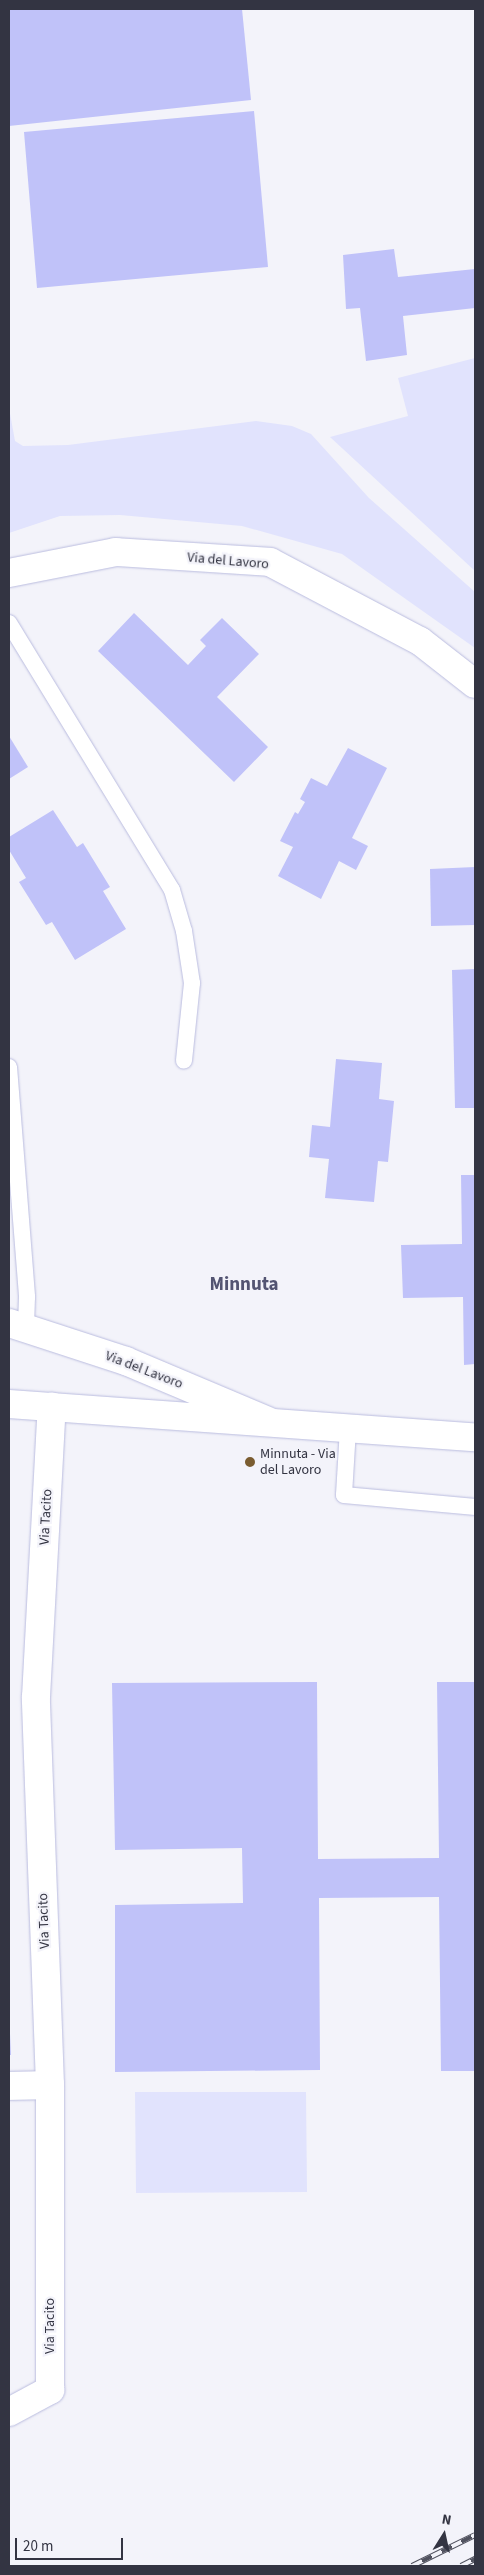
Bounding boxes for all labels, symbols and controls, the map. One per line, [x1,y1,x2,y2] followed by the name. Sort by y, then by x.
[187,549,269,573] street label: Via del Lavoro
[209,1274,279,1296] district label: Minnuta
[103,1347,185,1393] street label: Via del Lavoro
[260,1446,336,1478] place label: Minnuta - Via del Lavoro
[244,1456,256,1468] marker: Minnuta - Via del Lavoro
[36,1489,56,1545] street label: Via Tacito
[35,1893,53,1949] street label: Via Tacito
[42,2298,58,2354] street label: Via Tacito
[419,2510,469,2560] north arrow
[440,2510,453,2531] text: N
[18,2528,125,2560] scale bar
[23,2536,53,2557] text: 20 m

